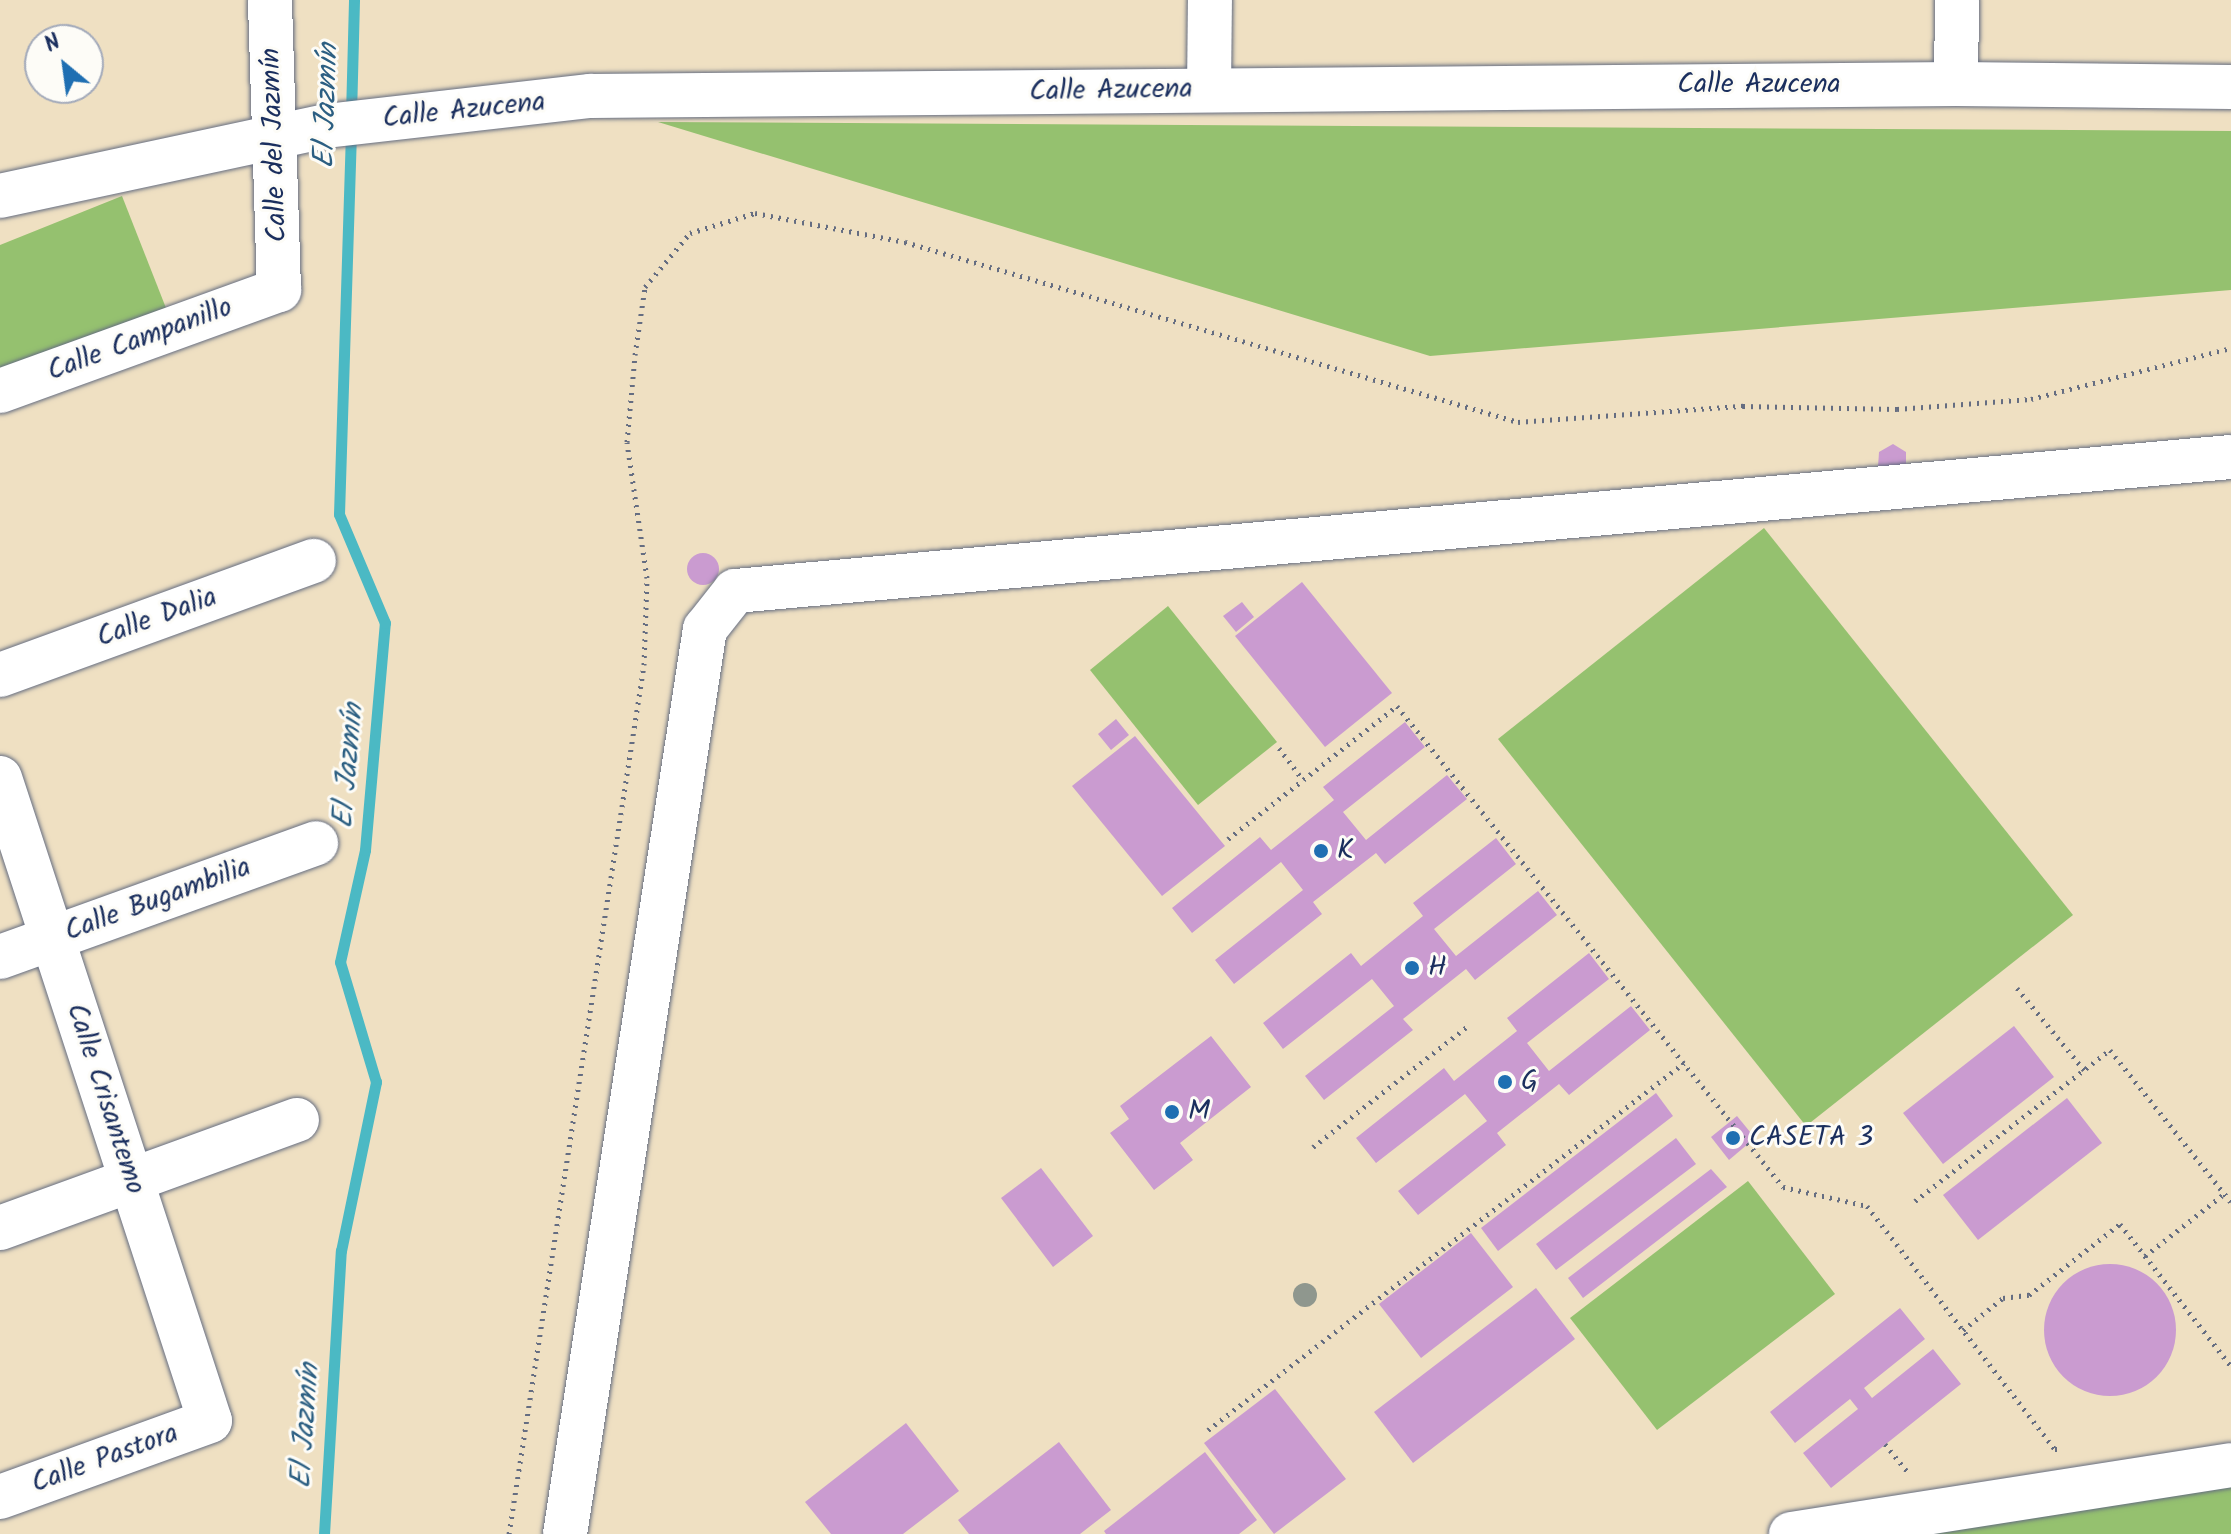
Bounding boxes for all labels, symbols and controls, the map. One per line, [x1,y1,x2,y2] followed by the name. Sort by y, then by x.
[24,24,104,104] north arrow
[39,26,68,63] text: N
[307,43,347,169] water label: El Jazmín
[255,47,295,243] street label: Calle del Jazmín
[1677,68,1841,102] street label: Calle Azucena
[1029,73,1193,109] street label: Calle Azucena
[381,86,547,136] street label: Calle Azucena
[43,291,237,389] street label: Calle Campanillo
[92,581,222,655] street label: Calle Dalia
[326,702,372,830] water label: El Jazmín
[1337,834,1354,868] place label: K
[1312,842,1330,860] marker: K
[60,851,256,949] street label: Calle Bugambilia
[1428,951,1447,985] place label: H
[1403,959,1421,977] marker: H
[58,999,152,1199] street label: Calle Crisantemo
[1521,1065,1538,1099] place label: G
[1496,1073,1514,1091] marker: G
[1188,1095,1210,1129] place label: M
[1163,1103,1181,1121] marker: M
[1749,1121,1873,1155] place label: CASETA 3
[1724,1129,1742,1147] marker: CASETA 3
[284,1362,328,1490] water label: El Jazmín
[27,1417,183,1501] street label: Calle Pastora

